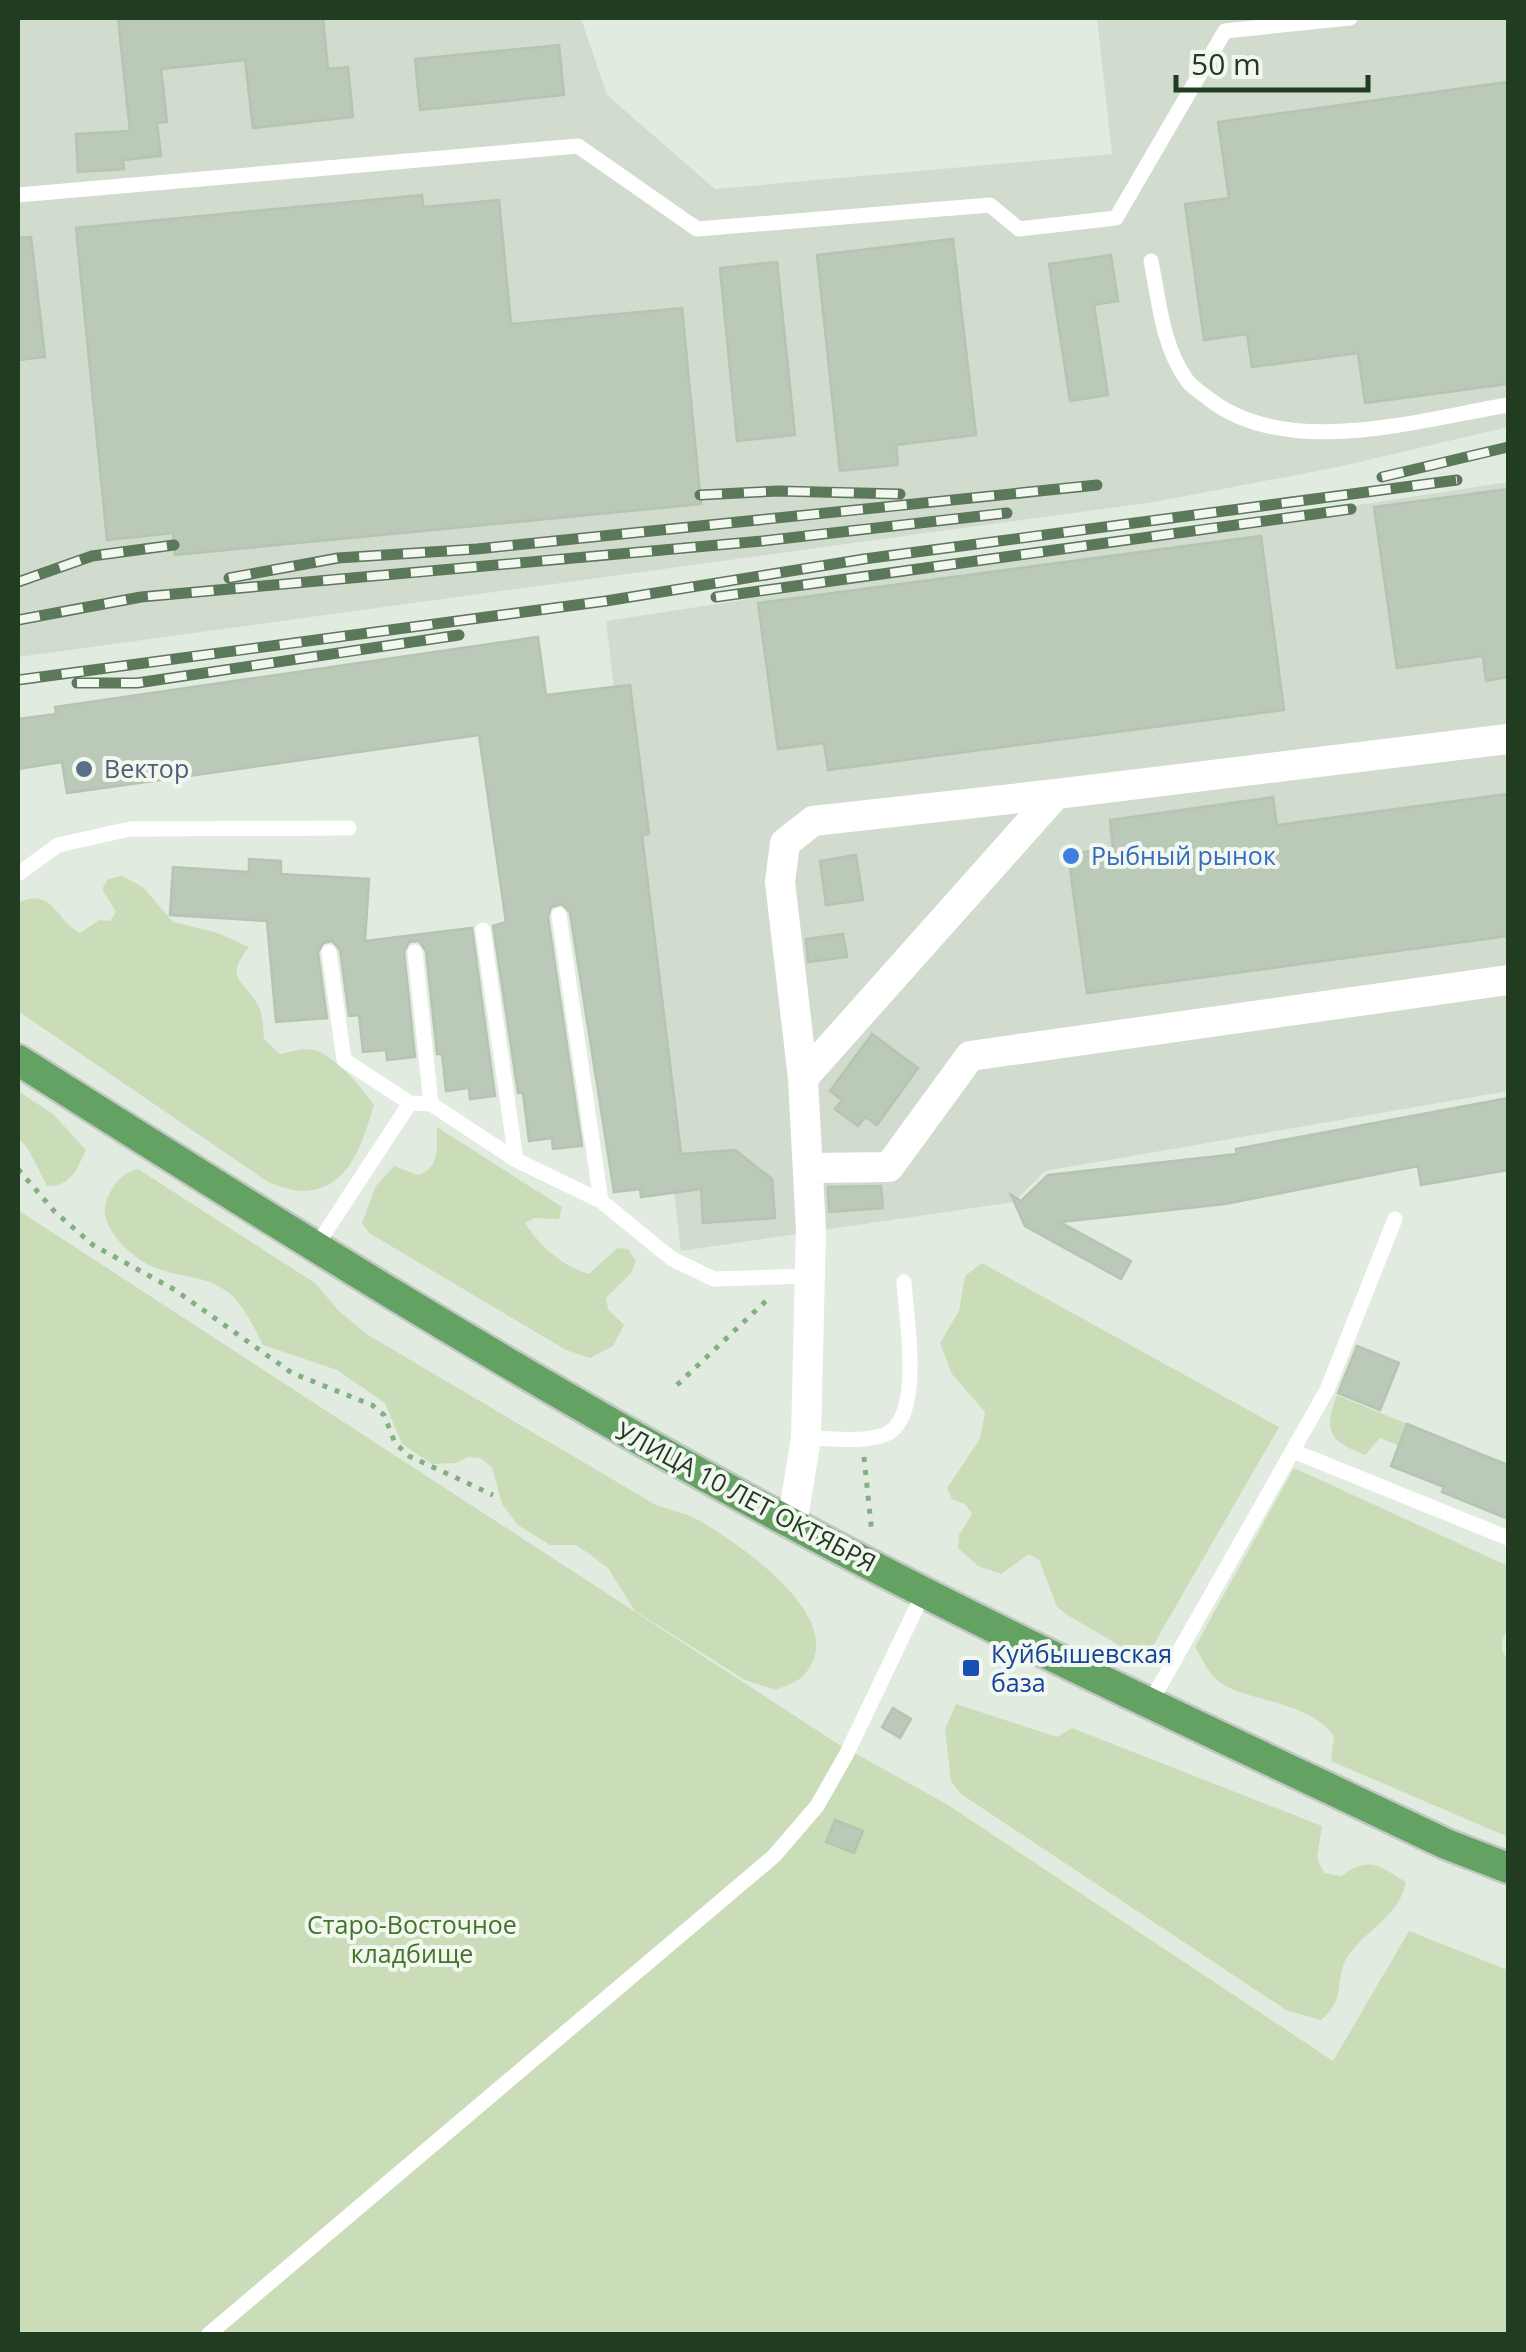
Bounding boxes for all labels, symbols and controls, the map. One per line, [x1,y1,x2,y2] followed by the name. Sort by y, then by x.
[1176,30,1368,92] scale bar
[1191,43,1261,84] text: 50 m
[104,751,189,785] place label: Вектор
[73,758,95,780] marker: Вектор
[1091,838,1276,872] place label: Рыбный рынок
[1060,845,1082,867] marker: Рыбный рынок
[610,1413,882,1579] street label: УЛИЦА 10 ЛЕТ ОКТЯБРЯ
[991,1636,1172,1699] place label: Куйбышевская база
[960,1657,982,1679] marker: Куйбышевская база
[307,1907,517,1970] park label: Старо-Восточное кладбище

